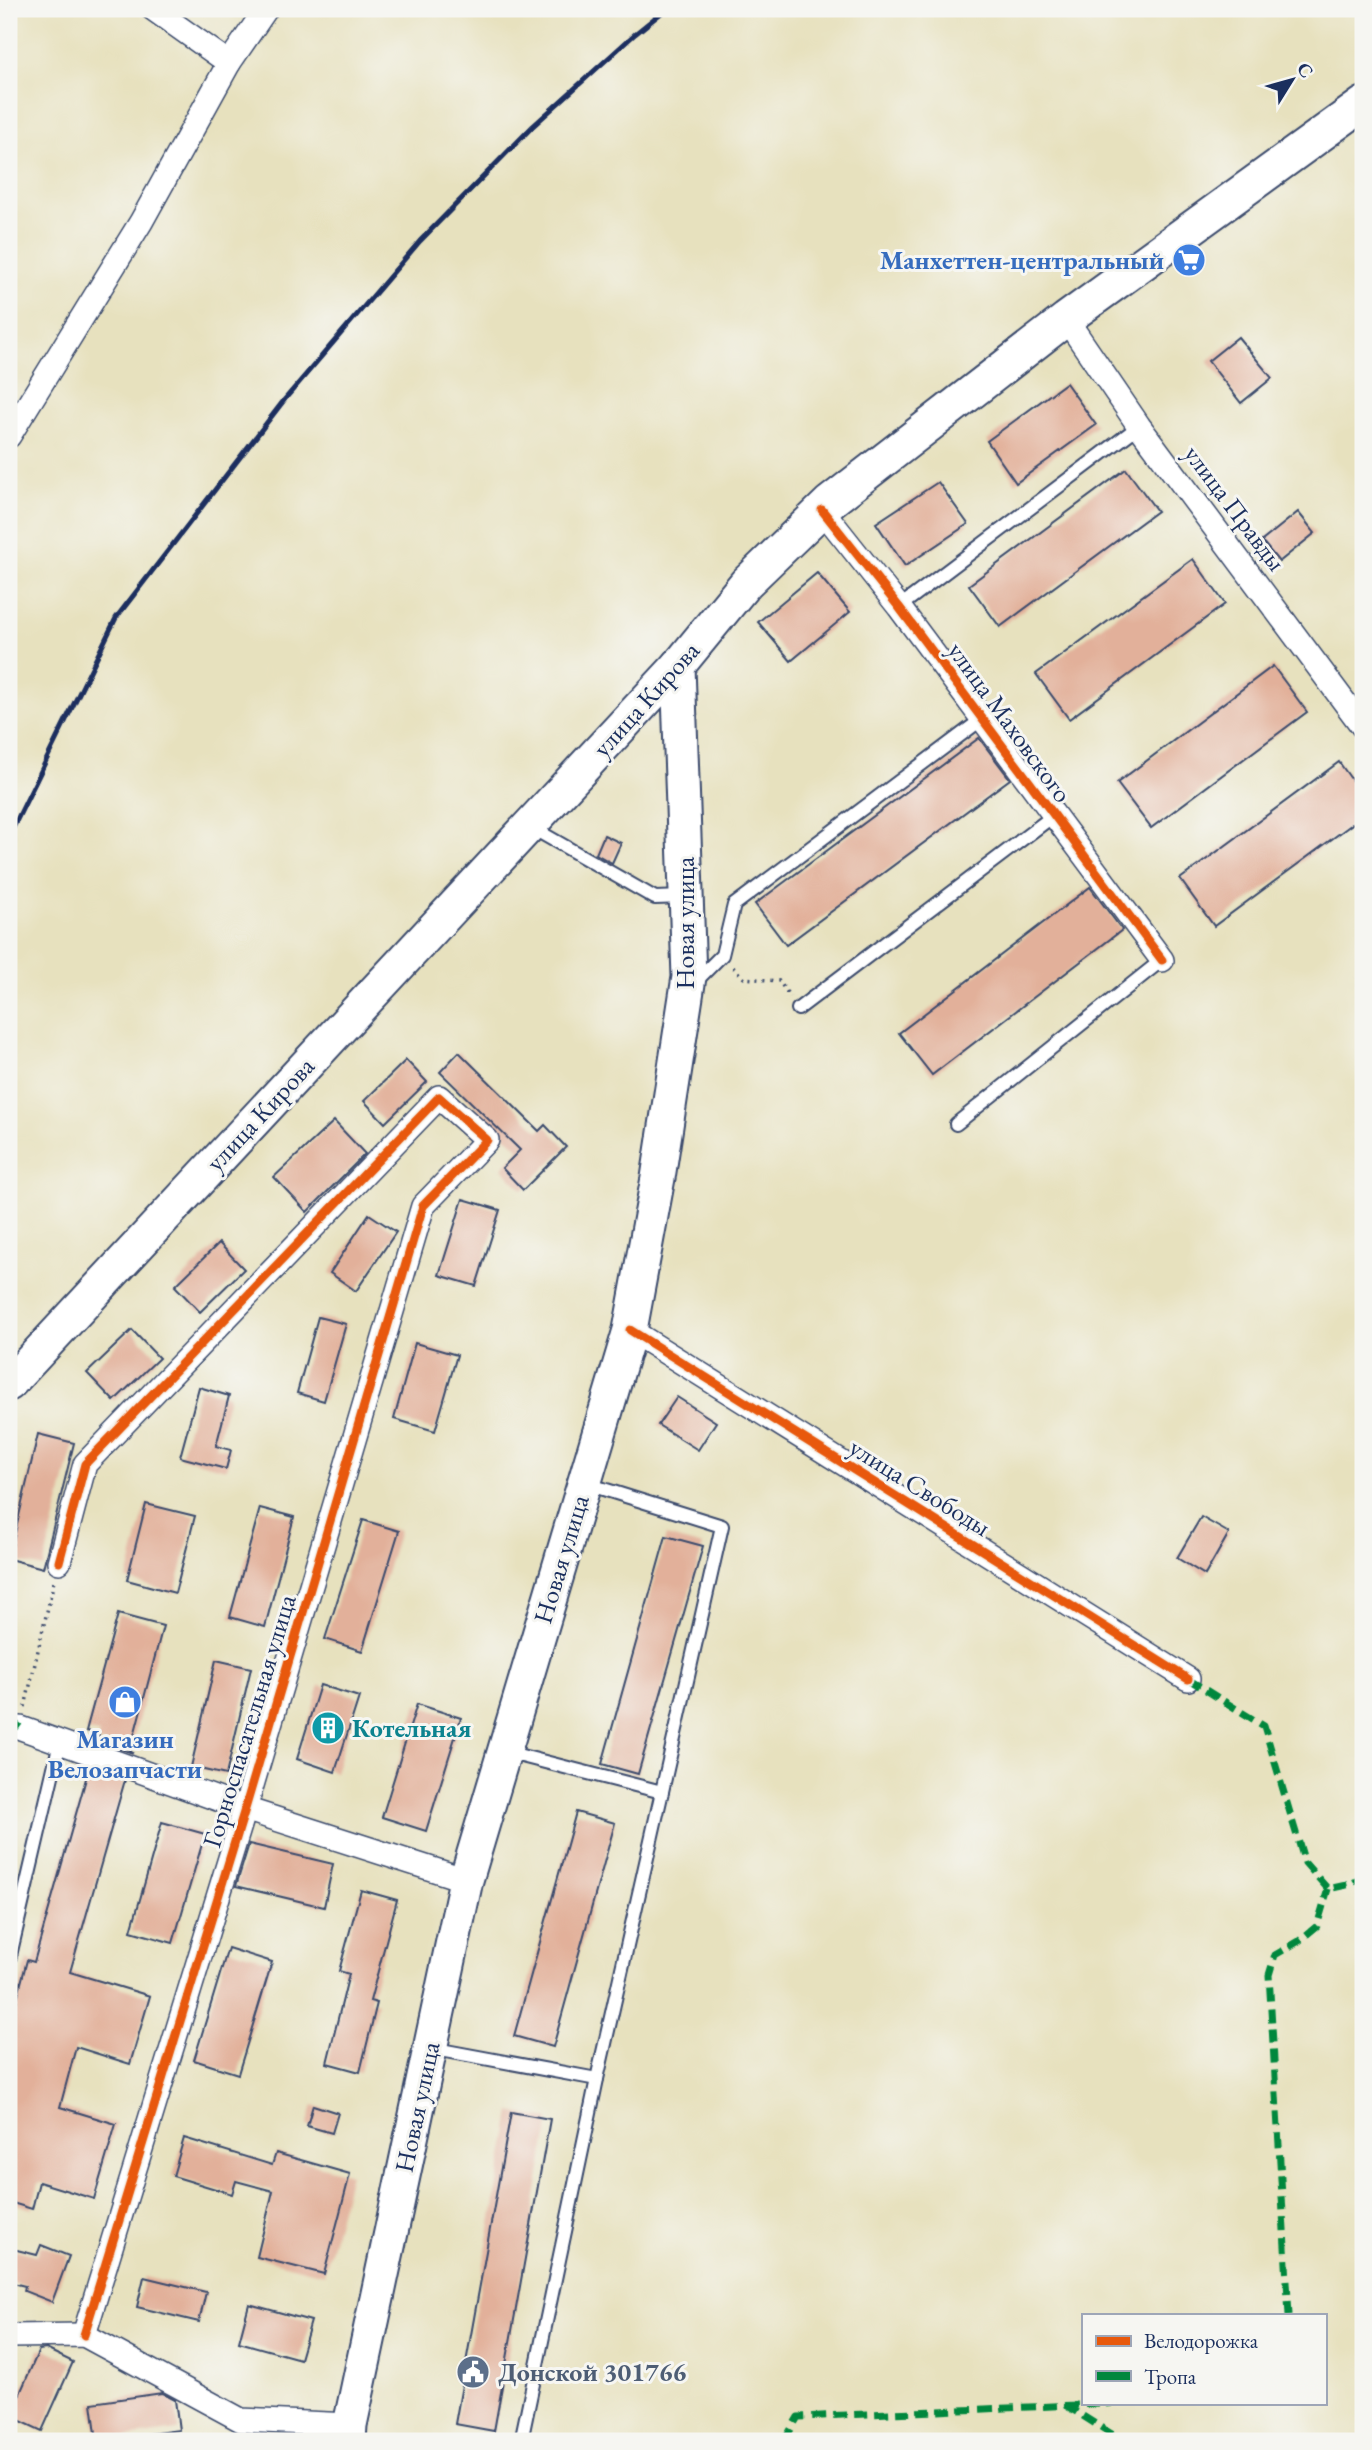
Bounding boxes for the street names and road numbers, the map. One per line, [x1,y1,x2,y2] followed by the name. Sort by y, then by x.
[1177,438,1294,578] street label: улица Правды
[585,633,707,764] street label: улица Кирова
[940,635,1080,809] street label: улица Маховского
[668,856,702,989] street label: Новая улица
[198,1049,322,1178] street label: улица Кирова
[843,1430,997,1544] street label: улица Свободы
[525,1490,597,1628] street label: Новая улица
[194,1590,304,1852] street label: Горноспасательная улица
[387,2038,448,2176] street label: Новая улица

